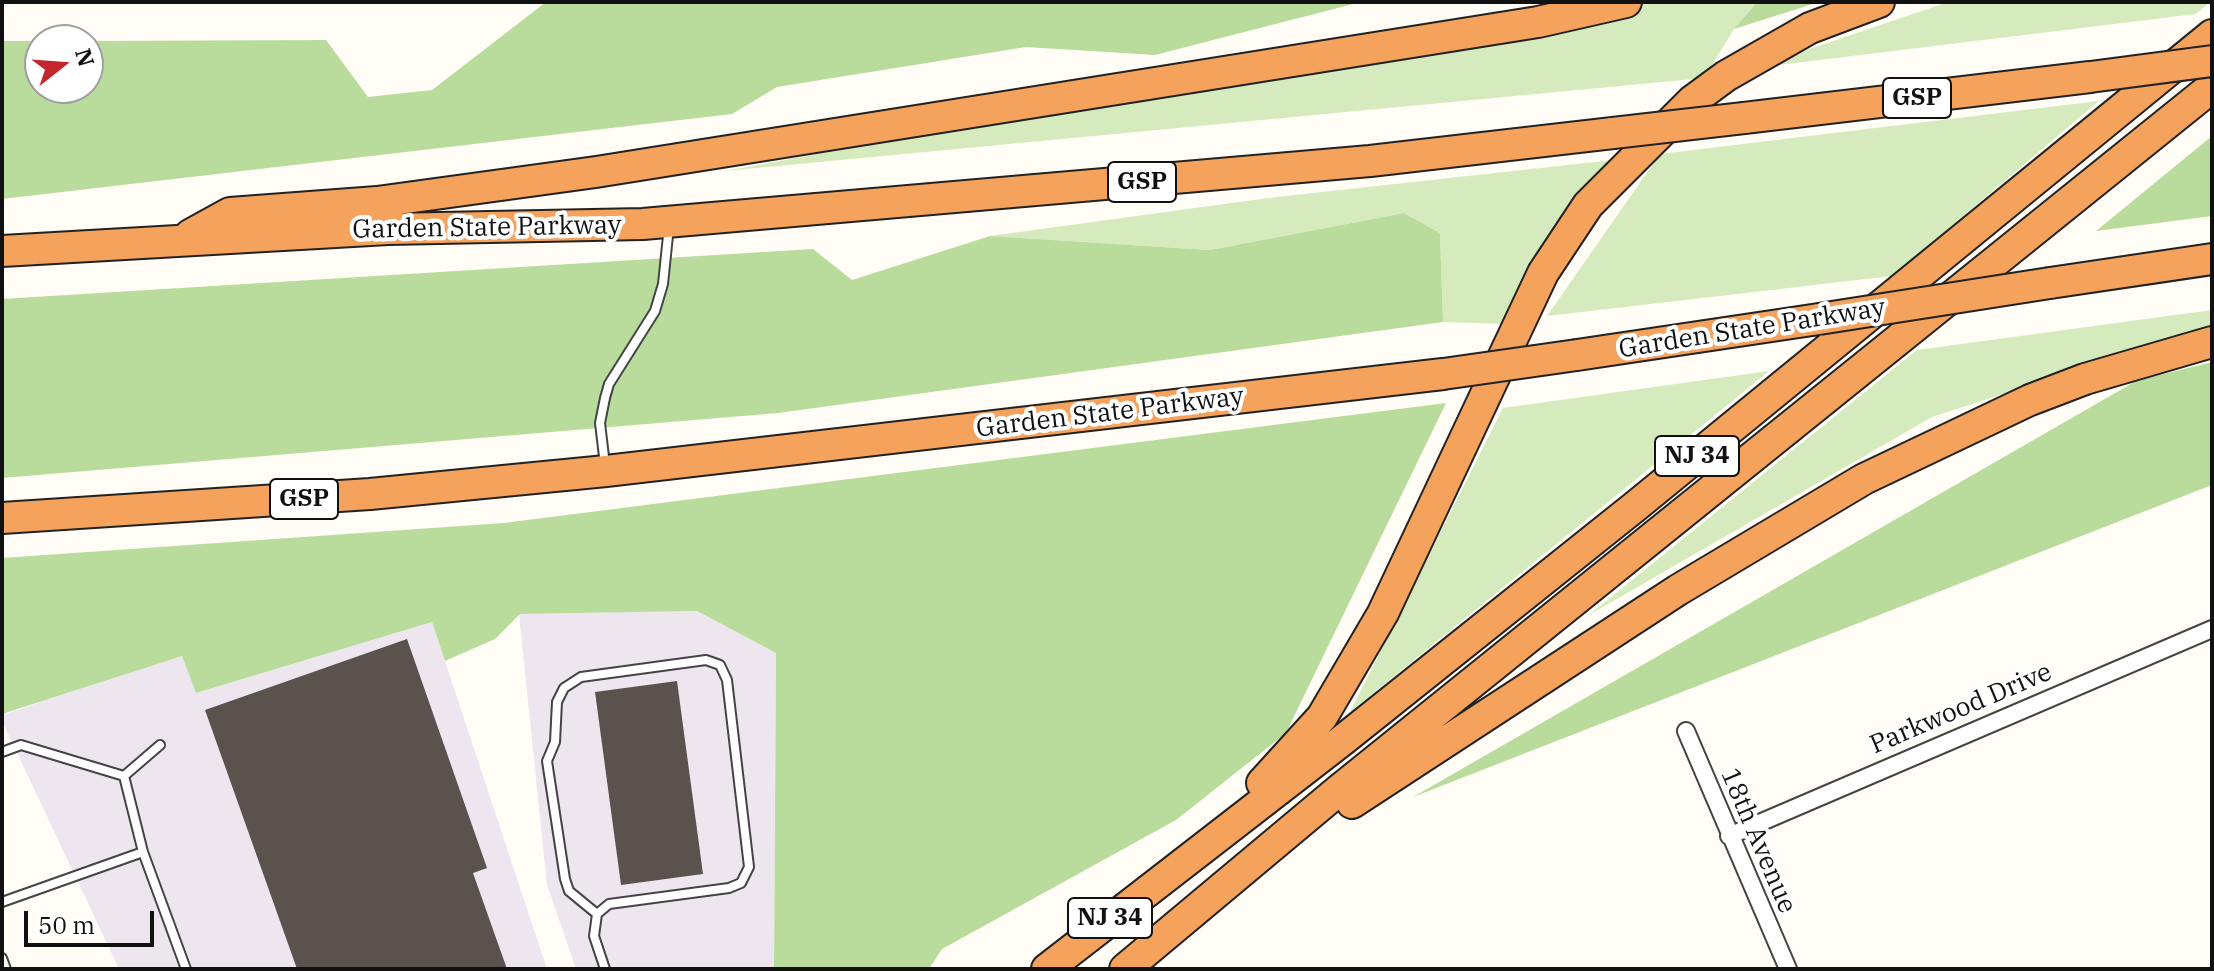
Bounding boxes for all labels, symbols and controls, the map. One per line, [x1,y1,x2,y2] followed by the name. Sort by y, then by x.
[24,24,104,104] north arrow
[69,45,102,70] text: N
[1883,78,1951,118] road number: GSP
[1108,162,1176,202] road number: GSP
[352,210,622,246] street label: Garden State Parkway
[1617,293,1887,365] street label: Garden State Parkway
[974,381,1246,445] street label: Garden State Parkway
[1655,436,1739,476] road number: NJ 34
[270,479,338,519] road number: GSP
[1866,657,2056,761] street label: Parkwood Drive
[1714,764,1802,918] street label: 18th Avenue
[28,895,158,945] scale bar
[1068,898,1152,938] road number: NJ 34
[38,909,95,941] text: 50 m

